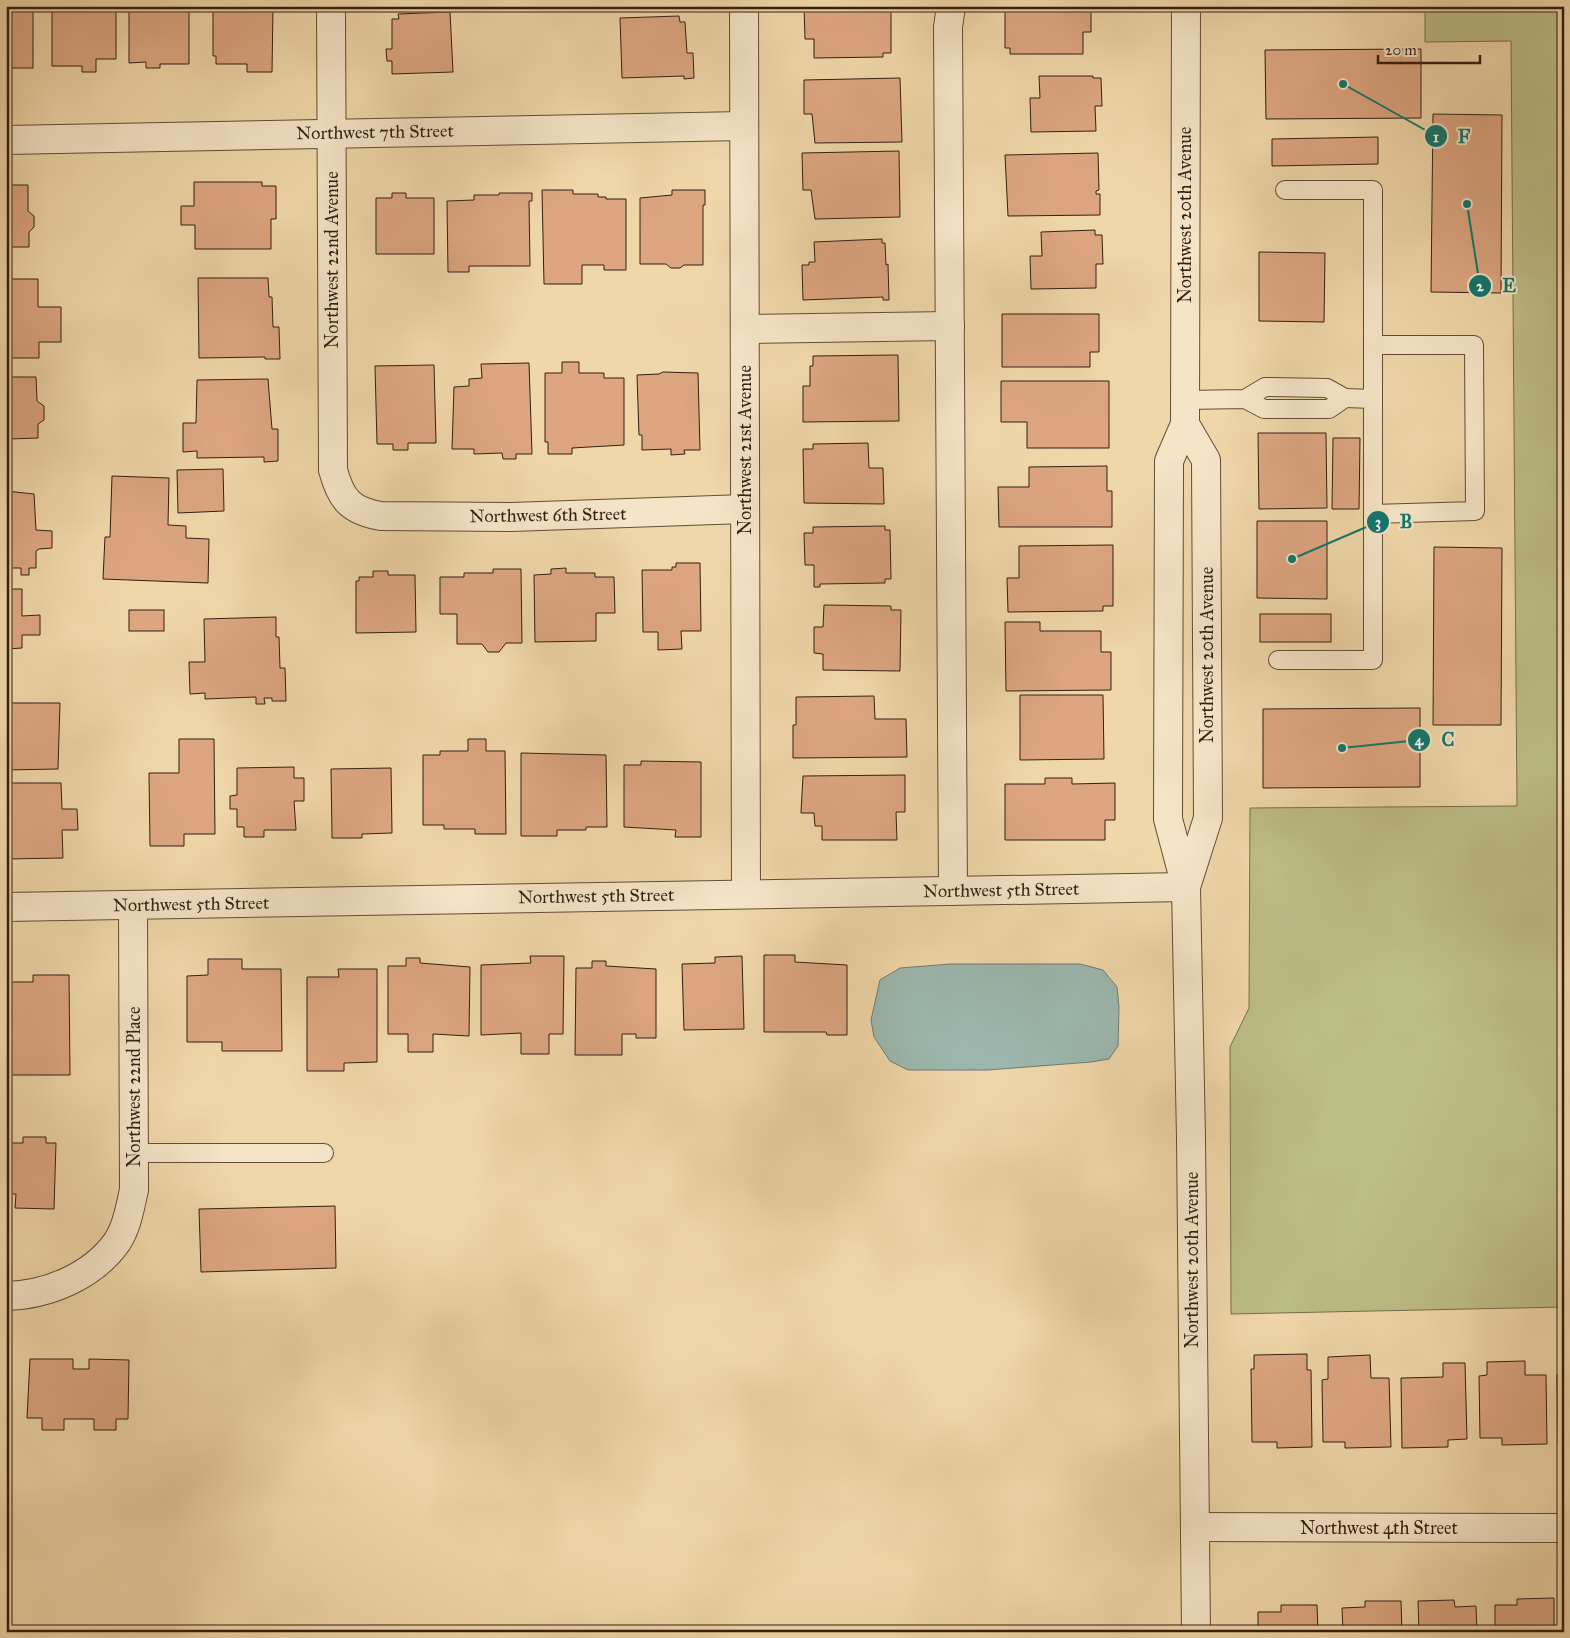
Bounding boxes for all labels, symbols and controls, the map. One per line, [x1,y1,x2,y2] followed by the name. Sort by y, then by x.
[1378,32,1480,64] scale bar
[1385,41,1417,59] text: 20 m
[1423,119,1481,153] callout: F
[296,120,455,144] street label: Northwest 7th Street
[1458,125,1471,148] text: F
[1174,127,1196,303] street label: Northwest 20th Avenue
[1433,128,1439,146] text: 1
[321,171,343,349] street label: Northwest 22nd Avenue
[1467,269,1526,303] callout: E
[1502,274,1516,297] text: E
[1476,277,1484,295] text: 2
[734,365,756,535] street label: Northwest 21st Avenue
[469,503,627,527] street label: Northwest 6th Street
[1365,505,1423,539] callout: B
[1400,510,1412,533] text: B
[1375,513,1381,532] text: 3
[1196,567,1218,743] street label: Northwest 20th Avenue
[1407,723,1465,757] callout: C
[1442,728,1455,751] text: C
[1415,731,1424,750] text: 4
[923,878,1080,902] street label: Northwest 5th Street
[518,884,675,908] street label: Northwest 5th Street
[113,892,270,916] street label: Northwest 5th Street
[123,1006,145,1168] street label: Northwest 22nd Place
[1181,1172,1203,1348] street label: Northwest 20th Avenue
[1300,1517,1459,1539] street label: Northwest 4th Street

